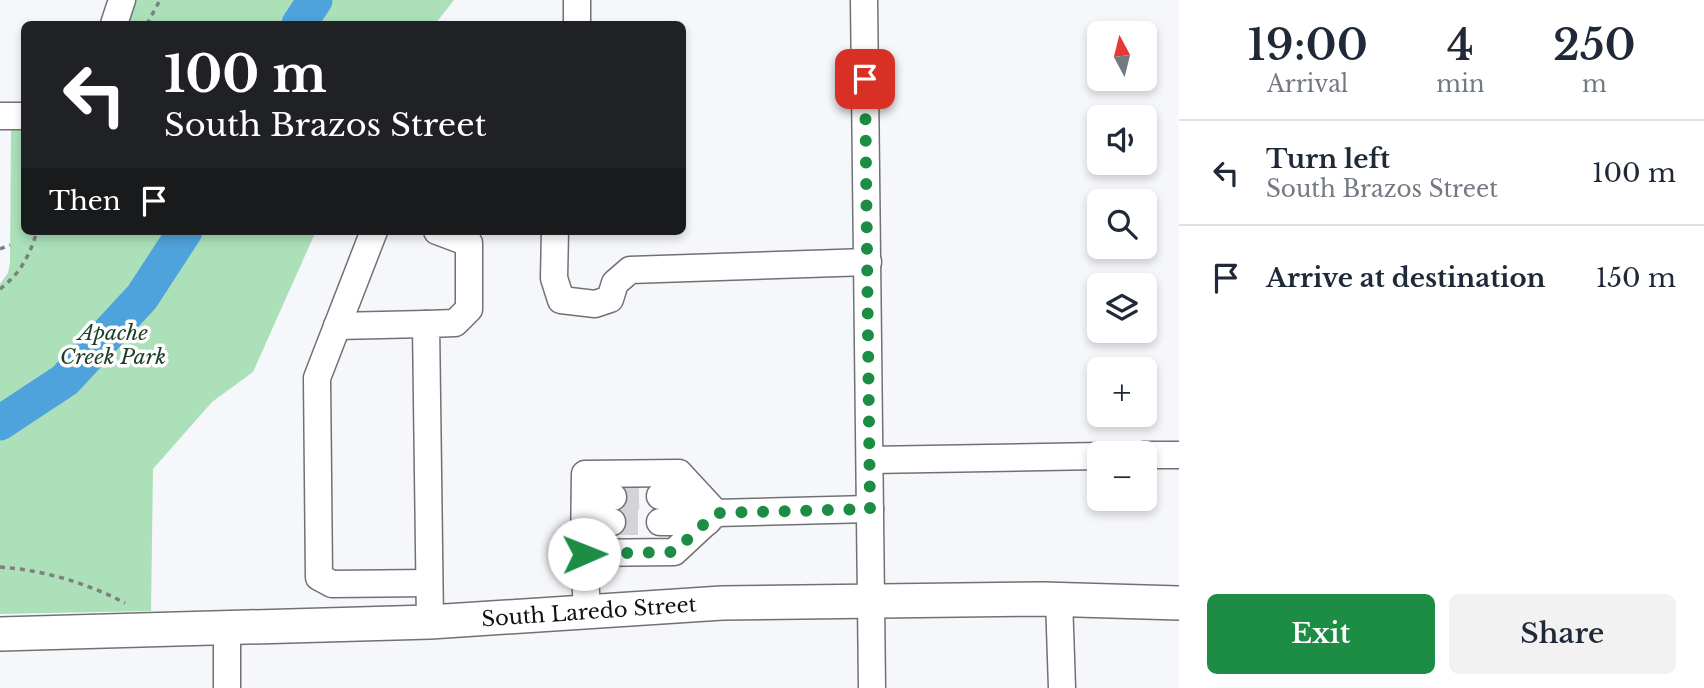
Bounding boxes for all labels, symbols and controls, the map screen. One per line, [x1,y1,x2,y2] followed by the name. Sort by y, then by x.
[1247,19,1368,71] text: 19:00
[1447,19,1474,71] text: 4
[1553,19,1636,71] text: 250
[1087,21,1157,91] north arrow
[1087,21,1157,511] map controls
[164,44,327,105] text: 100 m
[49,49,140,140] icon: left
[835,49,895,109] pin
[846,60,884,98] icon: arrive
[1267,70,1348,98] text: Arrival
[1436,70,1485,98] text: min
[1582,70,1607,98] text: m
[164,105,487,145] text: South Brazos Street
[1087,105,1157,175] button: sound
[1266,143,1390,175] text: Turn left
[1207,154,1245,192] icon: left
[1592,157,1676,189] text: 100 m
[1266,175,1498,203] text: South Brazos Street
[135,182,173,220] icon: arrive
[49,185,121,217] text: Then
[1087,189,1157,259] button: search
[1207,259,1245,297] icon: arrive
[1266,262,1546,294] text: Arrive at destination
[1596,262,1676,294] text: 150 m
[1087,273,1157,343] button: layers
[60,320,166,370] park label: Apache Creek Park
[1087,357,1157,427] button: +
[1087,441,1157,511] button: −
[547,517,621,591] position arrow
[481,592,697,632] street label: South Laredo Street
[1207,594,1435,674] button: Exit
[1449,594,1676,674] button: Share

